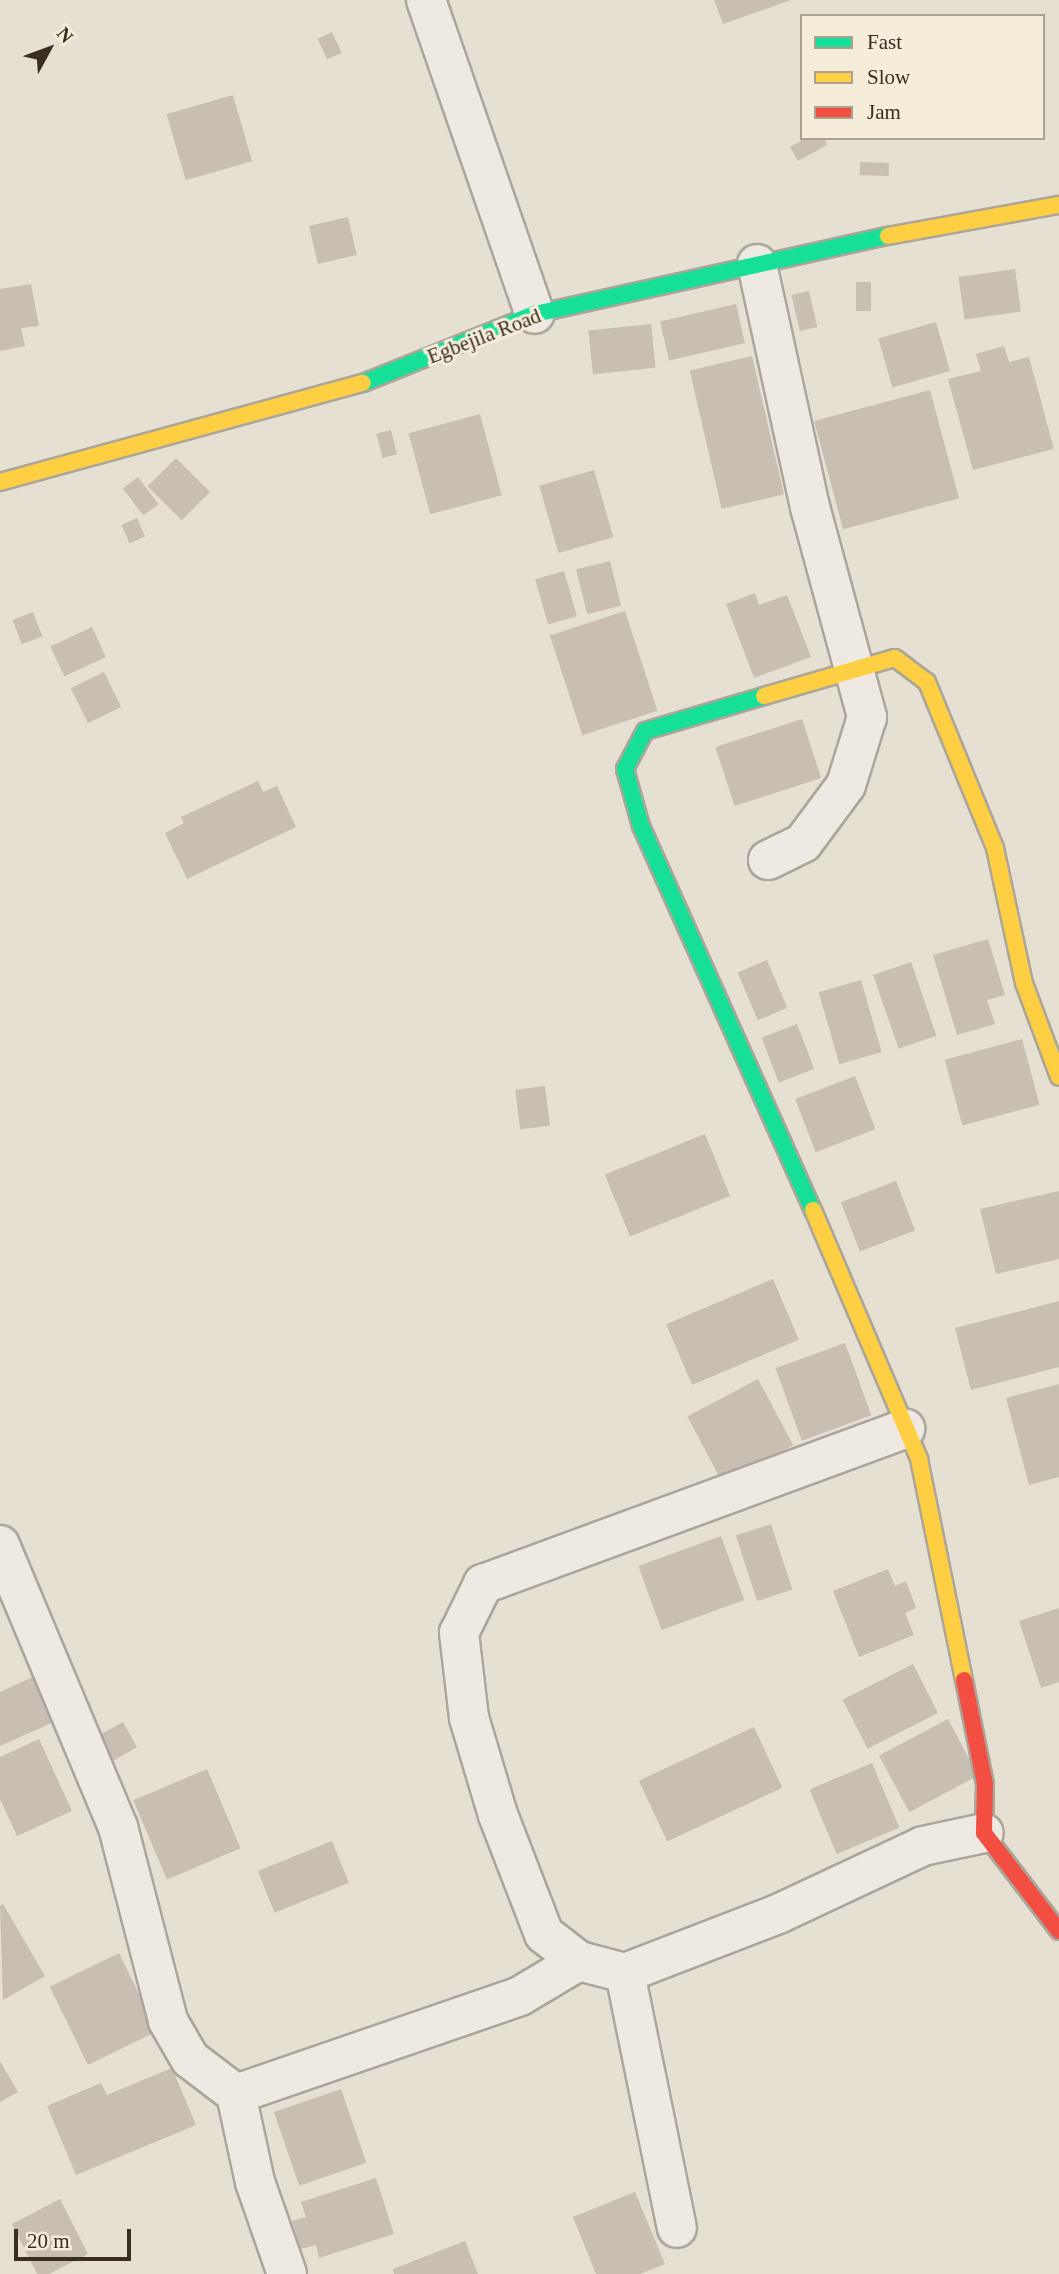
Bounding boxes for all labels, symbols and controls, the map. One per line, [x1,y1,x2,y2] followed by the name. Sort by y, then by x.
[14,14,84,84] north arrow
[800,14,1045,140] legend
[53,23,78,47] text: N
[867,30,902,54] text: Fast
[867,65,910,89] text: Slow
[867,100,901,124] text: Jam
[424,303,544,369] street label: Egbejila Road
[18,2214,135,2258] scale bar
[27,2229,70,2253] text: 20 m

